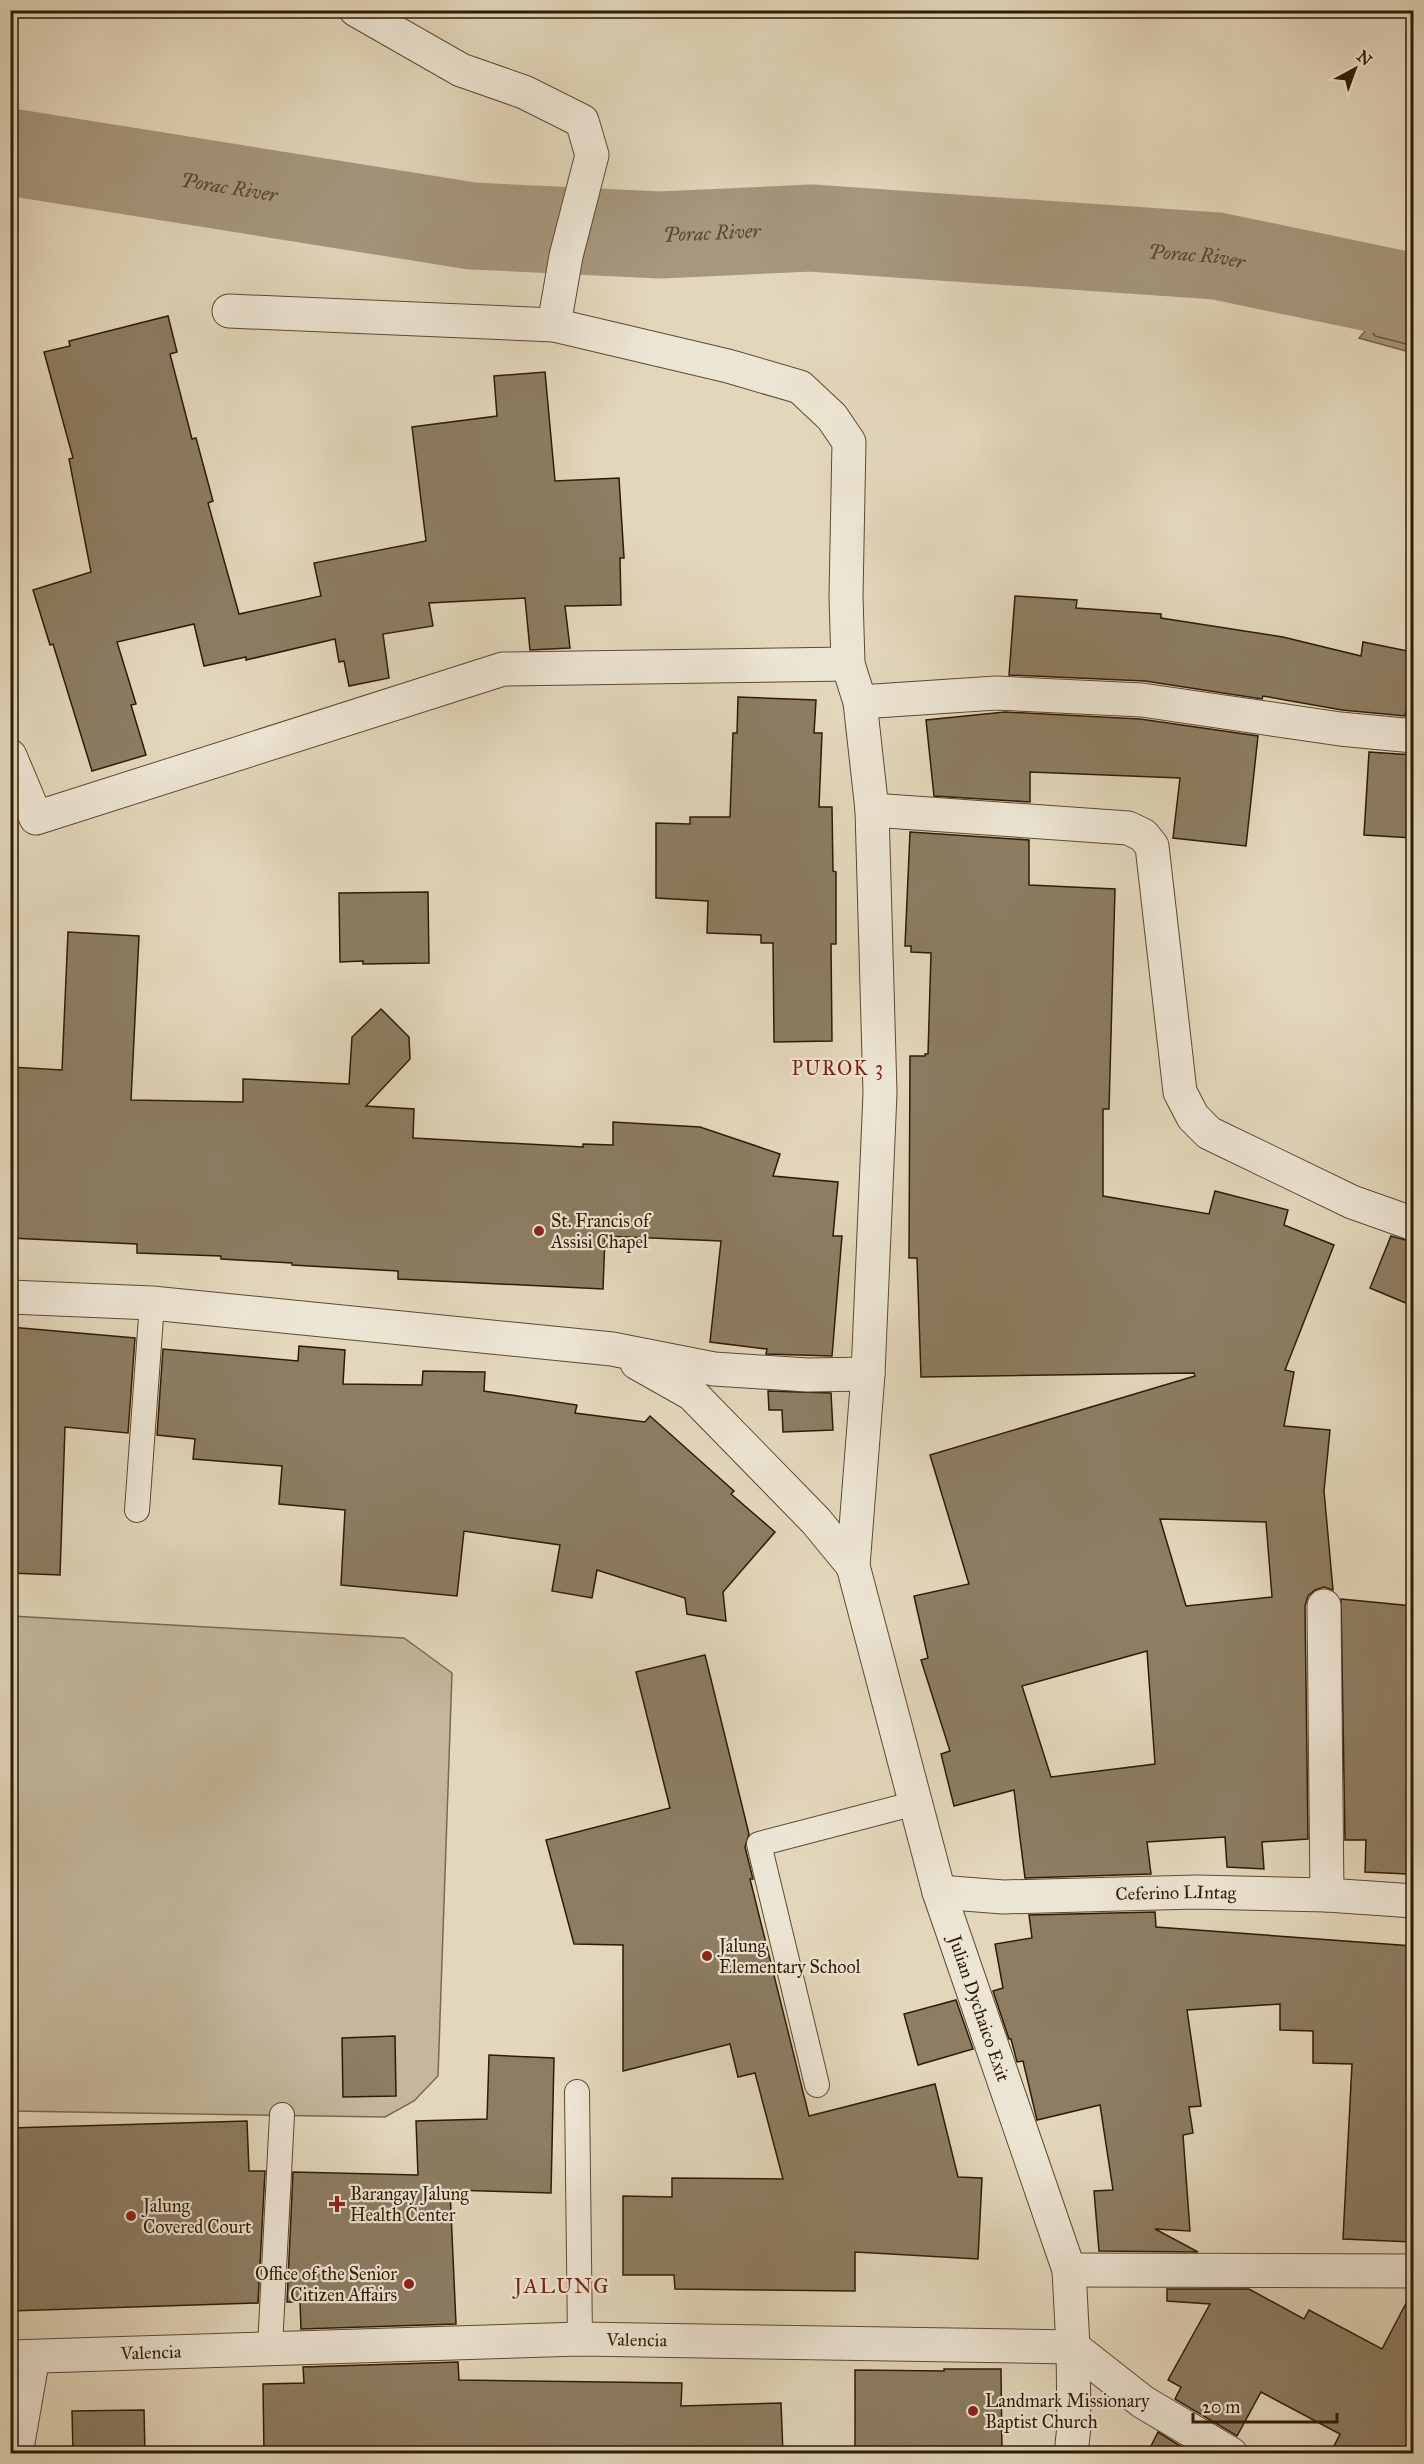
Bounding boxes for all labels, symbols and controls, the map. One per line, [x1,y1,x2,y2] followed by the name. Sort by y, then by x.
[1325,39,1385,99] north arrow
[1353,46,1376,70] text: N
[179,168,281,207] water label: Porac River
[663,218,763,247] water label: Porac River
[1147,239,1249,274] water label: Porac River
[792,1056,884,1080] district label: PUROK 3
[550,1210,652,1253] place label: St. Francis of Assisi Chapel
[532,1224,546,1238] marker: St. Francis of Assisi Chapel
[1115,1881,1237,1905] street label: Ceferino LIntag
[942,1931,1015,2085] street label: Julian Dychaico Exit
[717,1935,861,1978] place label: Jalung Elementary School
[700,1949,714,1963] marker: Jalung Elementary School
[350,2183,469,2226] place label: Barangay Jalung Health Center
[141,2195,252,2238] place label: Jalung Covered Court
[328,2195,346,2213] marker: Barangay Jalung Health Center
[124,2209,138,2223] marker: Jalung Covered Court
[255,2263,397,2306] place label: Office of the Senior Citizen Affairs
[512,2273,610,2299] district label: JALUNG
[402,2277,416,2291] marker: Office of the Senior Citizen Affairs
[605,2328,668,2351] street label: Valencia
[119,2341,182,2365] street label: Valencia
[1193,2386,1337,2424] scale bar
[985,2390,1150,2433] place label: Landmark Missionary Baptist Church
[1202,2396,1240,2418] text: 20 m
[966,2404,980,2418] marker: Landmark Missionary Baptist Church

